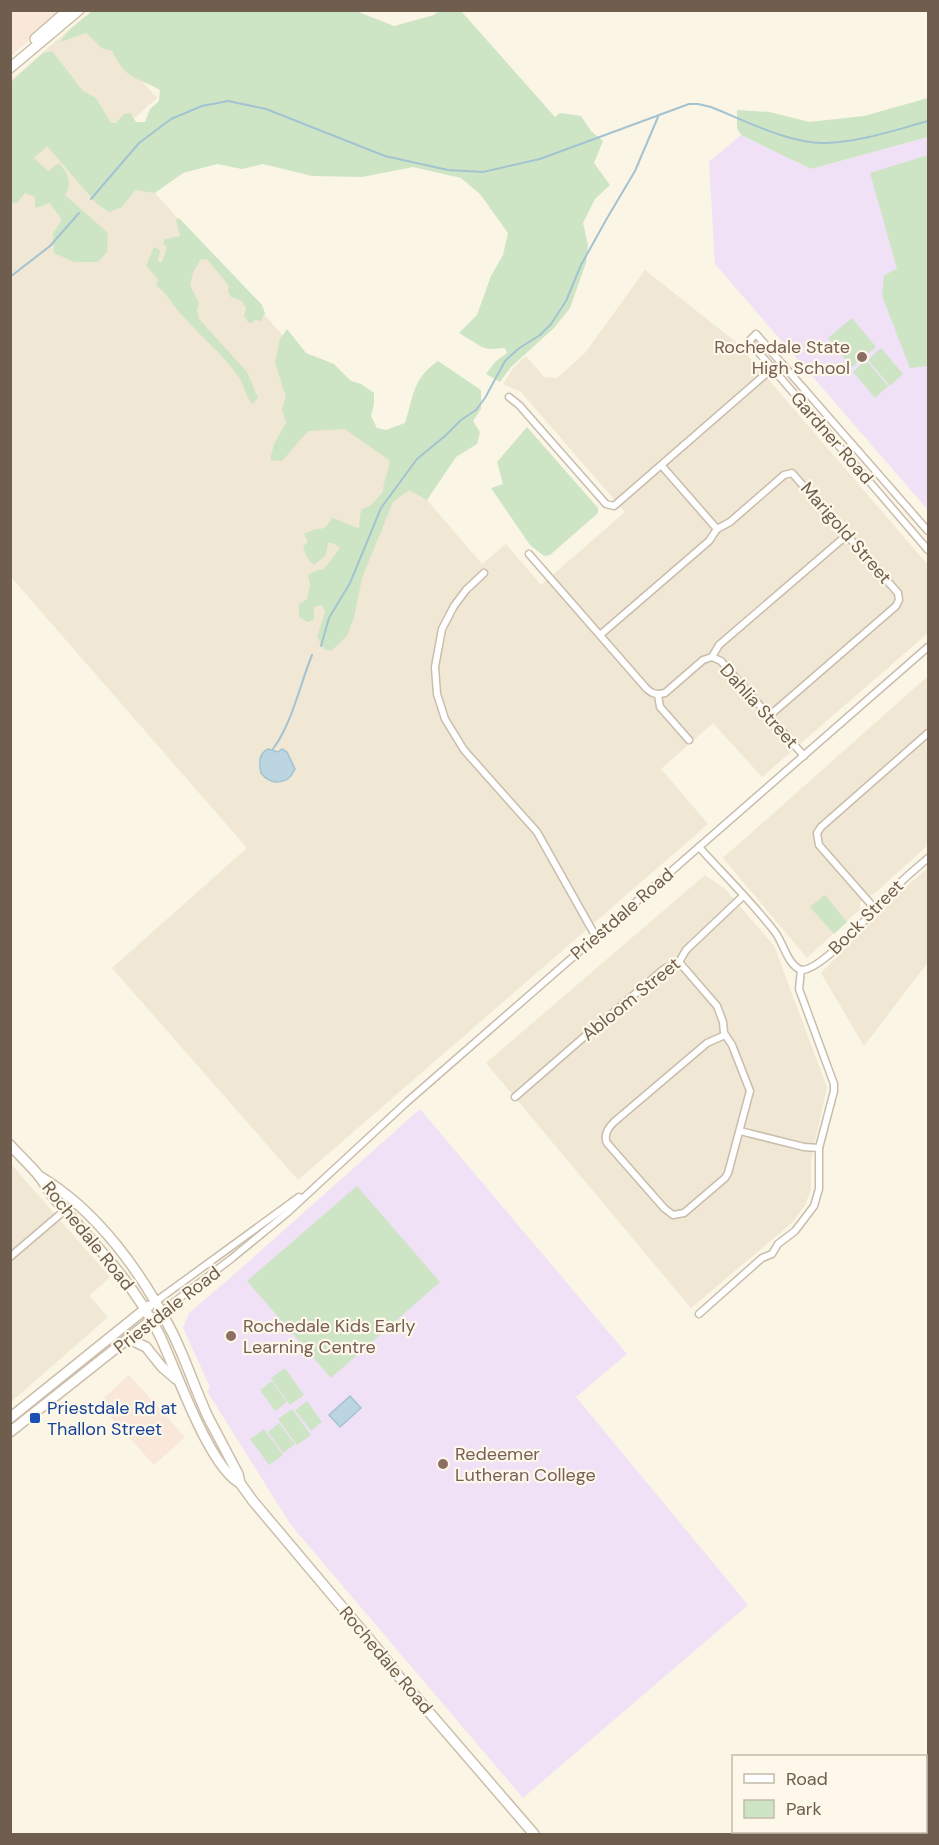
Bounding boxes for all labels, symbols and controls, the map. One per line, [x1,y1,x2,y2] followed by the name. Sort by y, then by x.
[714,335,850,380] place label: Rochedale State High School
[855,350,869,364] marker: Rochedale State High School
[785,387,879,489] street label: Gardner Road
[795,477,897,589] street label: Marigold Street
[714,658,804,754] street label: Dahlia Street
[565,863,679,965] street label: Priestdale Road
[823,874,909,960] street label: Bock Street
[577,952,685,1046] street label: Abloom Street
[37,1176,139,1296] street label: Rochedale Road
[109,1261,225,1359] street label: Priestdale Road
[243,1314,415,1359] place label: Rochedale Kids Early Learning Centre
[224,1329,238,1343] marker: Rochedale Kids Early Learning Centre
[47,1396,177,1441] place label: Priestdale Rd at Thallon Street
[28,1411,42,1425] marker: Priestdale Rd at Thallon Street
[455,1442,596,1487] place label: Redeemer Lutheran College
[436,1457,450,1471] marker: Redeemer Lutheran College
[334,1601,438,1719] street label: Rochedale Road
[732,1755,927,1833] legend
[786,1767,828,1791] text: Road
[786,1797,822,1821] text: Park

